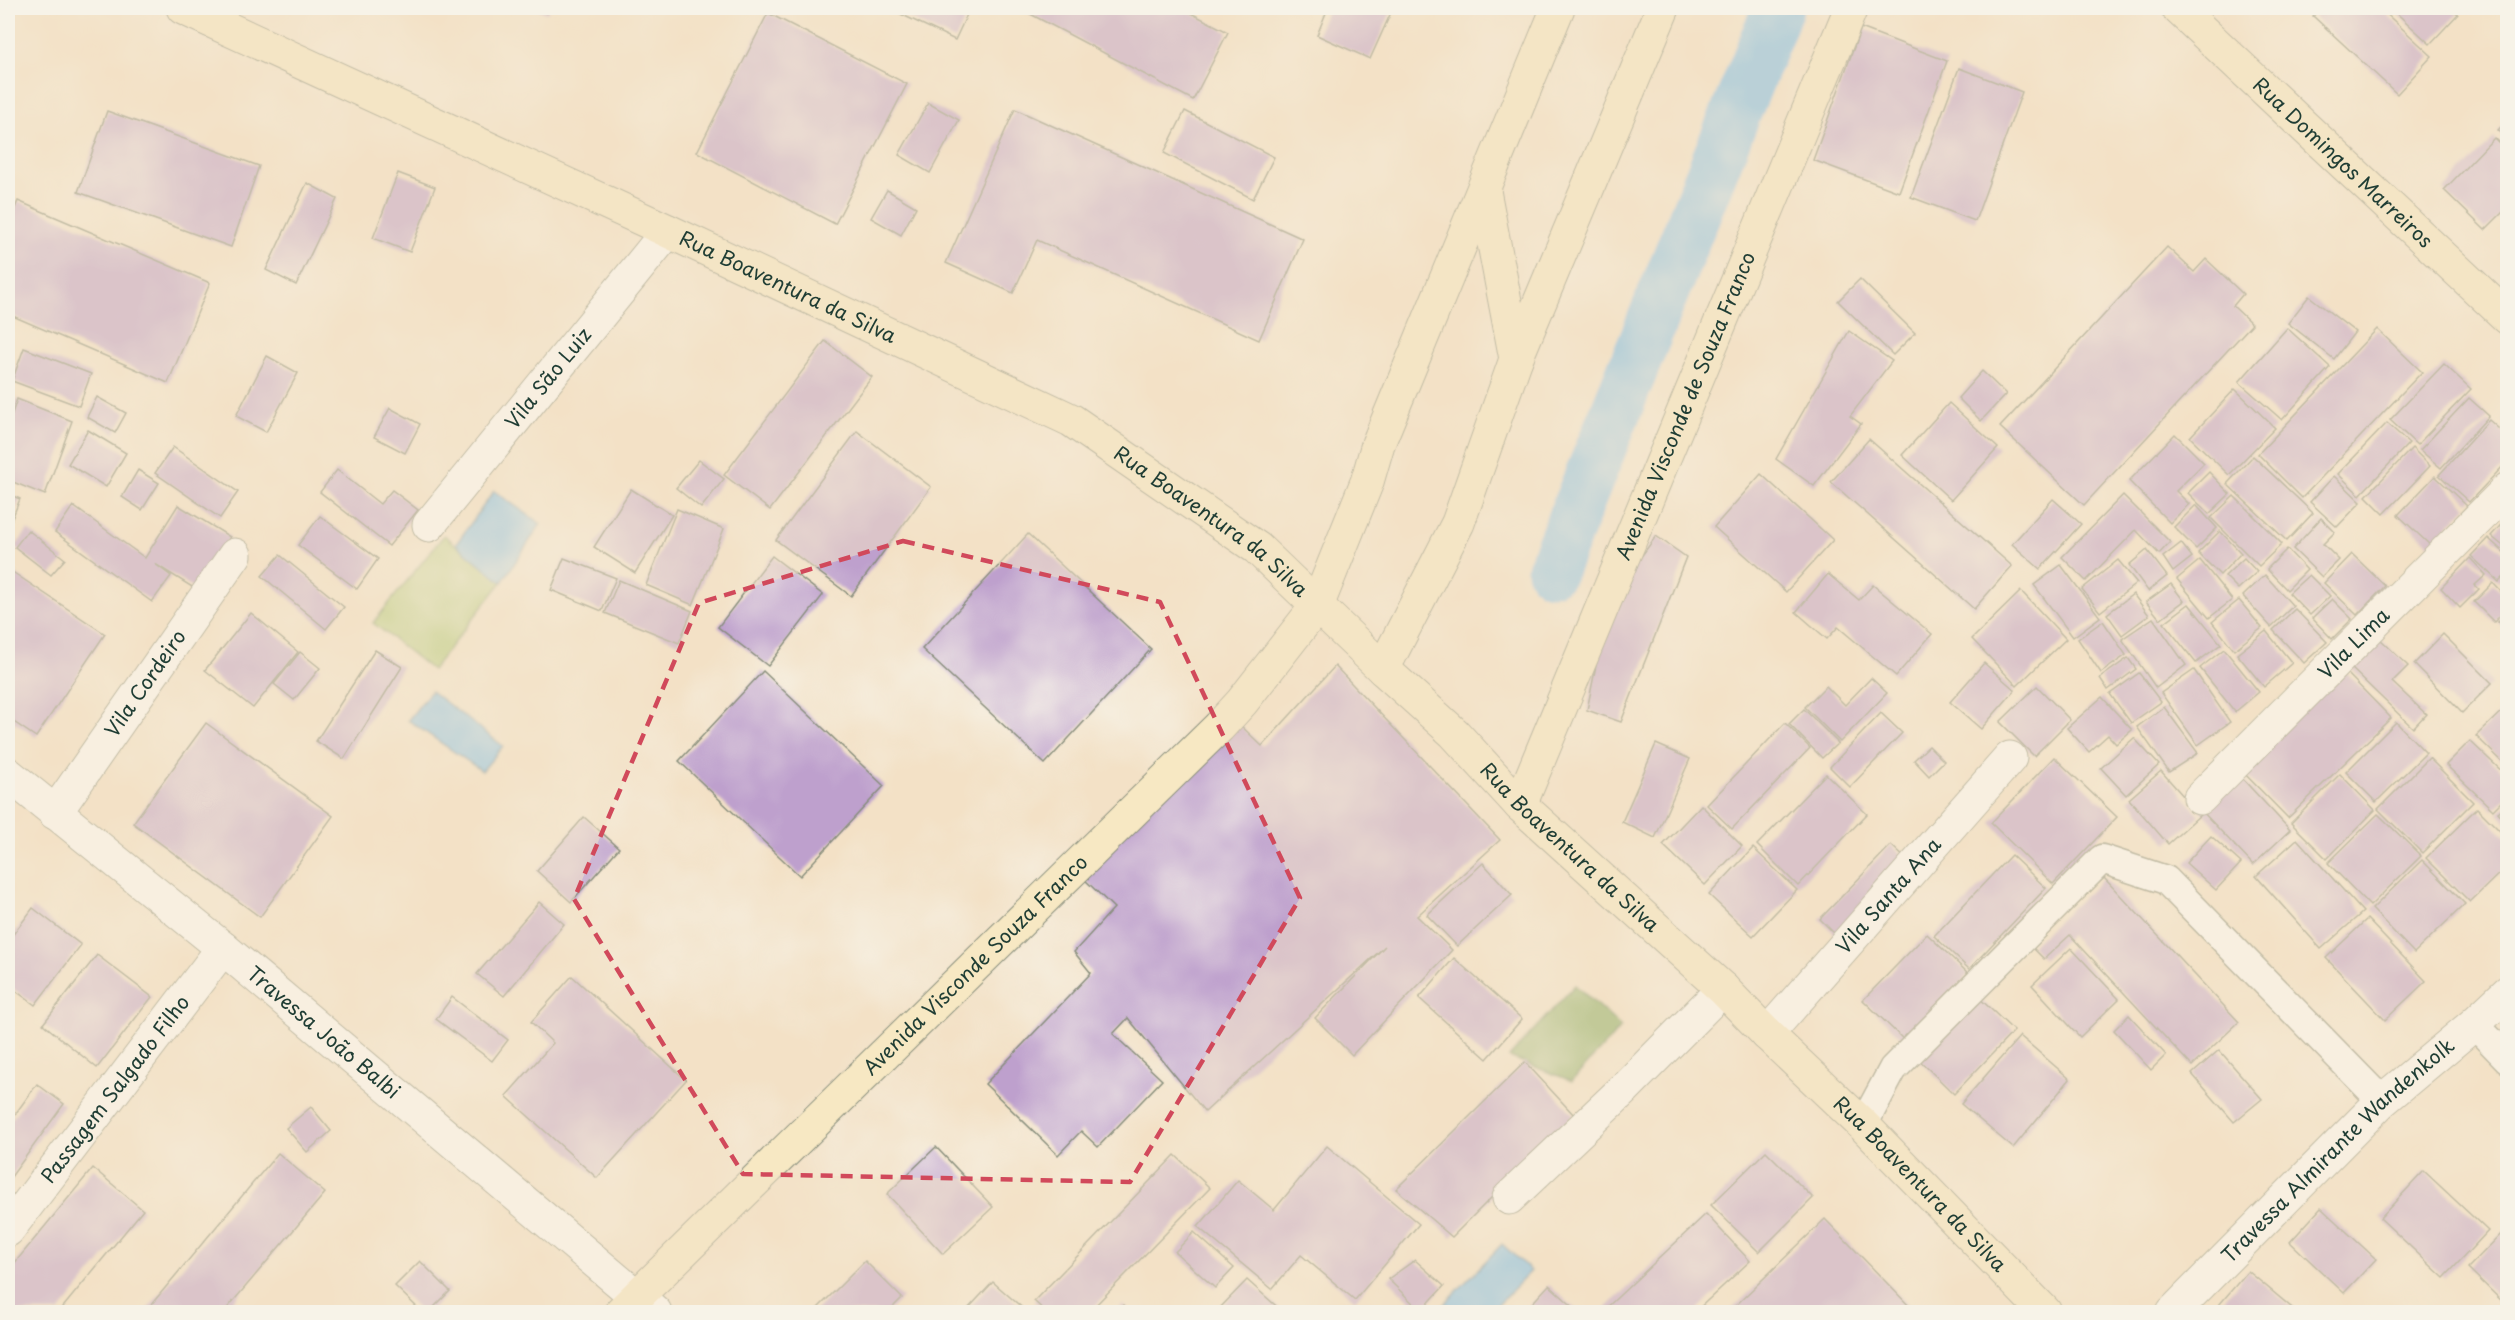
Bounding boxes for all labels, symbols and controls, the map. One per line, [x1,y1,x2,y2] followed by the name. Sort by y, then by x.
[2247,70,2440,254] street label: Rua Domingos Marreiros
[675,222,902,350] street label: Rua Boaventura da Silva
[1607,247,1762,564] street label: Avenida Visconde de Souza Franco
[497,321,598,435] street label: Vila São Luiz
[1108,438,1315,604] street label: Rua Boaventura da Silva
[2311,600,2396,686] street label: Vila Lima
[97,623,193,743] street label: Vila Cordeiro
[1474,755,1667,939] street label: Rua Boaventura da Silva
[1828,830,1948,960] street label: Vila Santa Ana
[856,847,1094,1082] street label: Avenida Visconde Souza Franco
[241,958,407,1105] street label: Travessa João Balbi
[33,988,196,1189] street label: Passagem Salgado Filho
[2214,1030,2461,1269] street label: Travessa Almirante Wandenkolk
[1827,1089,2014,1278] street label: Rua Boaventura da Silva

